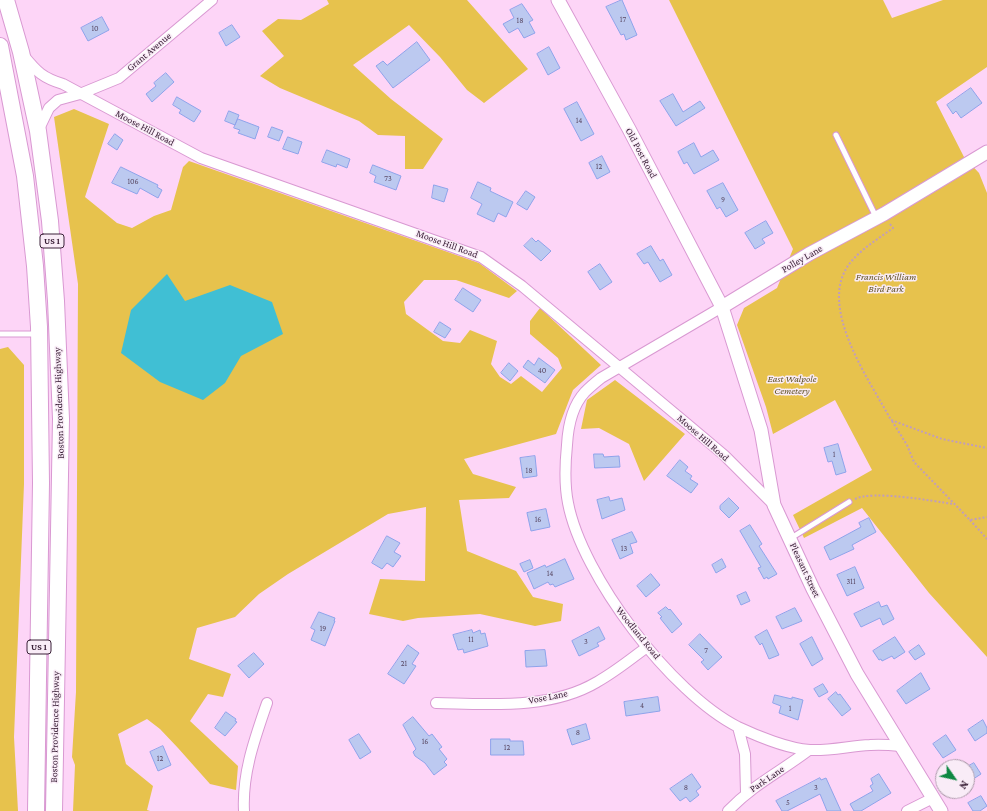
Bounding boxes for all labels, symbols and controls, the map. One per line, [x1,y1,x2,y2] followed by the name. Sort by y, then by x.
[620,15,626,25] house number: 17
[517,16,523,26] house number: 18
[91,24,99,34] house number: 10
[124,30,174,74] street label: Grant Avenue
[113,107,177,149] street label: Moose Hill Road
[576,116,582,126] house number: 14
[623,126,659,180] street label: Old Post Road
[596,162,602,172] house number: 12
[384,174,392,184] house number: 73
[127,177,139,187] house number: 106
[721,195,725,205] house number: 9
[414,227,480,261] street label: Moose Hill Road
[40,234,64,248] road number: US 1
[779,242,825,276] street label: Polley Lane
[856,271,916,294] park label: Francis William Bird Park
[51,347,67,459] street label: Boston Providence Highway
[538,366,546,376] house number: 40
[767,373,817,396] park label: East Walpole Cemetery
[675,412,731,464] street label: Moose Hill Road
[833,450,835,460] house number: 1
[526,466,532,476] house number: 18
[535,515,541,525] house number: 16
[787,541,823,599] street label: Pleasant Street
[621,544,627,554] house number: 13
[547,569,553,579] house number: 14
[846,577,856,587] house number: 311
[613,604,663,662] street label: Woodland Road
[320,624,326,634] house number: 19
[468,635,474,645] house number: 11
[584,637,588,647] house number: 3
[27,640,51,654] road number: US 1
[704,646,708,656] house number: 7
[401,659,407,669] house number: 21
[48,671,62,783] street label: Boston Providence Highway
[527,687,569,707] street label: Vose Lane
[640,701,644,711] house number: 4
[789,704,791,714] house number: 1
[576,728,580,738] house number: 8
[422,737,428,747] house number: 16
[504,743,510,753] house number: 12
[157,754,163,764] house number: 12
[935,759,975,799] north arrow
[747,763,787,795] street label: Park Lane
[957,779,971,792] text: N
[684,783,688,793] house number: 8
[814,783,818,793] house number: 3
[786,798,790,808] house number: 5

